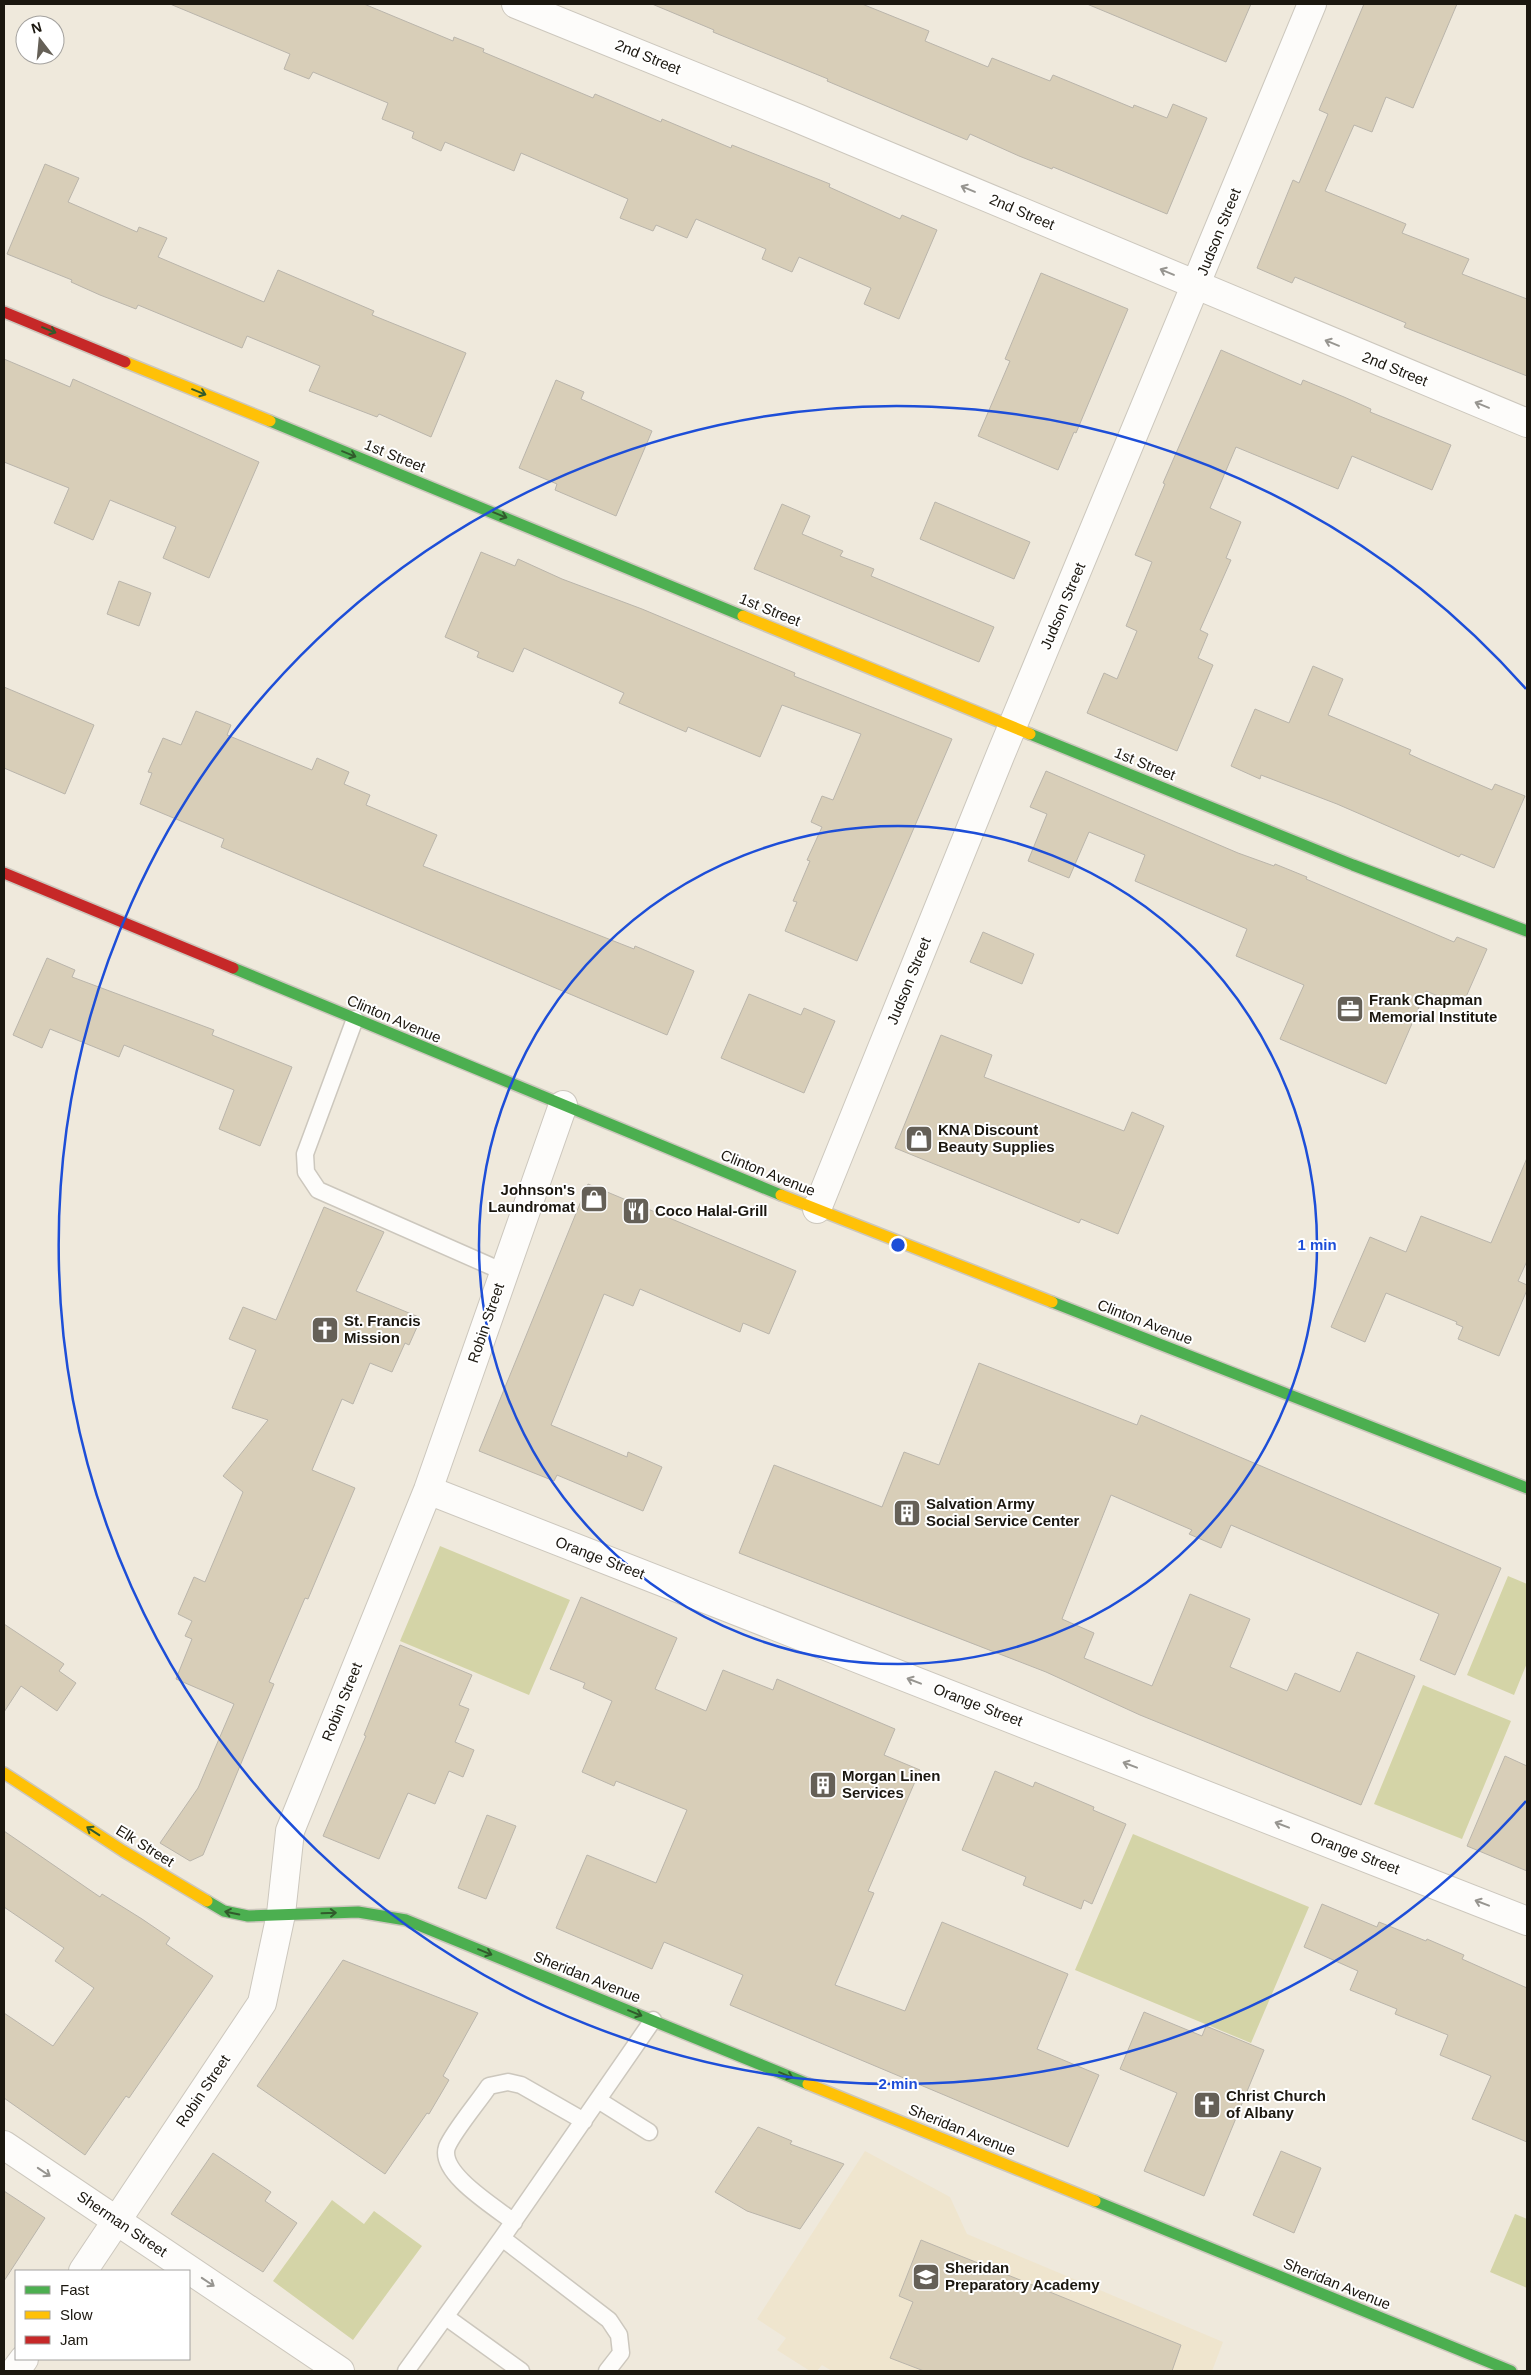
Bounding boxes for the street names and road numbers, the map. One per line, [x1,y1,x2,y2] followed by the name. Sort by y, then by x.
[613,36,684,78] street label: 2nd Street
[1193,185,1244,278] street label: Judson Street
[987,190,1058,233] street label: 2nd Street
[1360,348,1431,390] street label: 2nd Street
[362,436,429,476] street label: 1st Street
[1037,559,1089,652] street label: Judson Street
[737,590,804,630] street label: 1st Street
[1112,744,1179,784] street label: 1st Street
[883,934,934,1027] street label: Judson Street
[345,991,444,1046] street label: Clinton Avenue
[718,1146,818,1199] street label: Clinton Avenue
[464,1280,507,1365] street label: Robin Street
[1095,1296,1195,1348] street label: Clinton Avenue
[553,1533,648,1583] street label: Orange Street
[318,1659,365,1744] street label: Robin Street
[931,1680,1026,1730] street label: Orange Street
[113,1821,178,1870] street label: Elk Street
[1308,1828,1403,1878] street label: Orange Street
[531,1947,643,2006] street label: Sheridan Avenue
[172,2051,233,2130] street label: Robin Street
[906,2100,1018,2159] street label: Sheridan Avenue
[74,2187,171,2260] street label: Sherman Street
[1281,2254,1393,2313] street label: Sheridan Avenue

